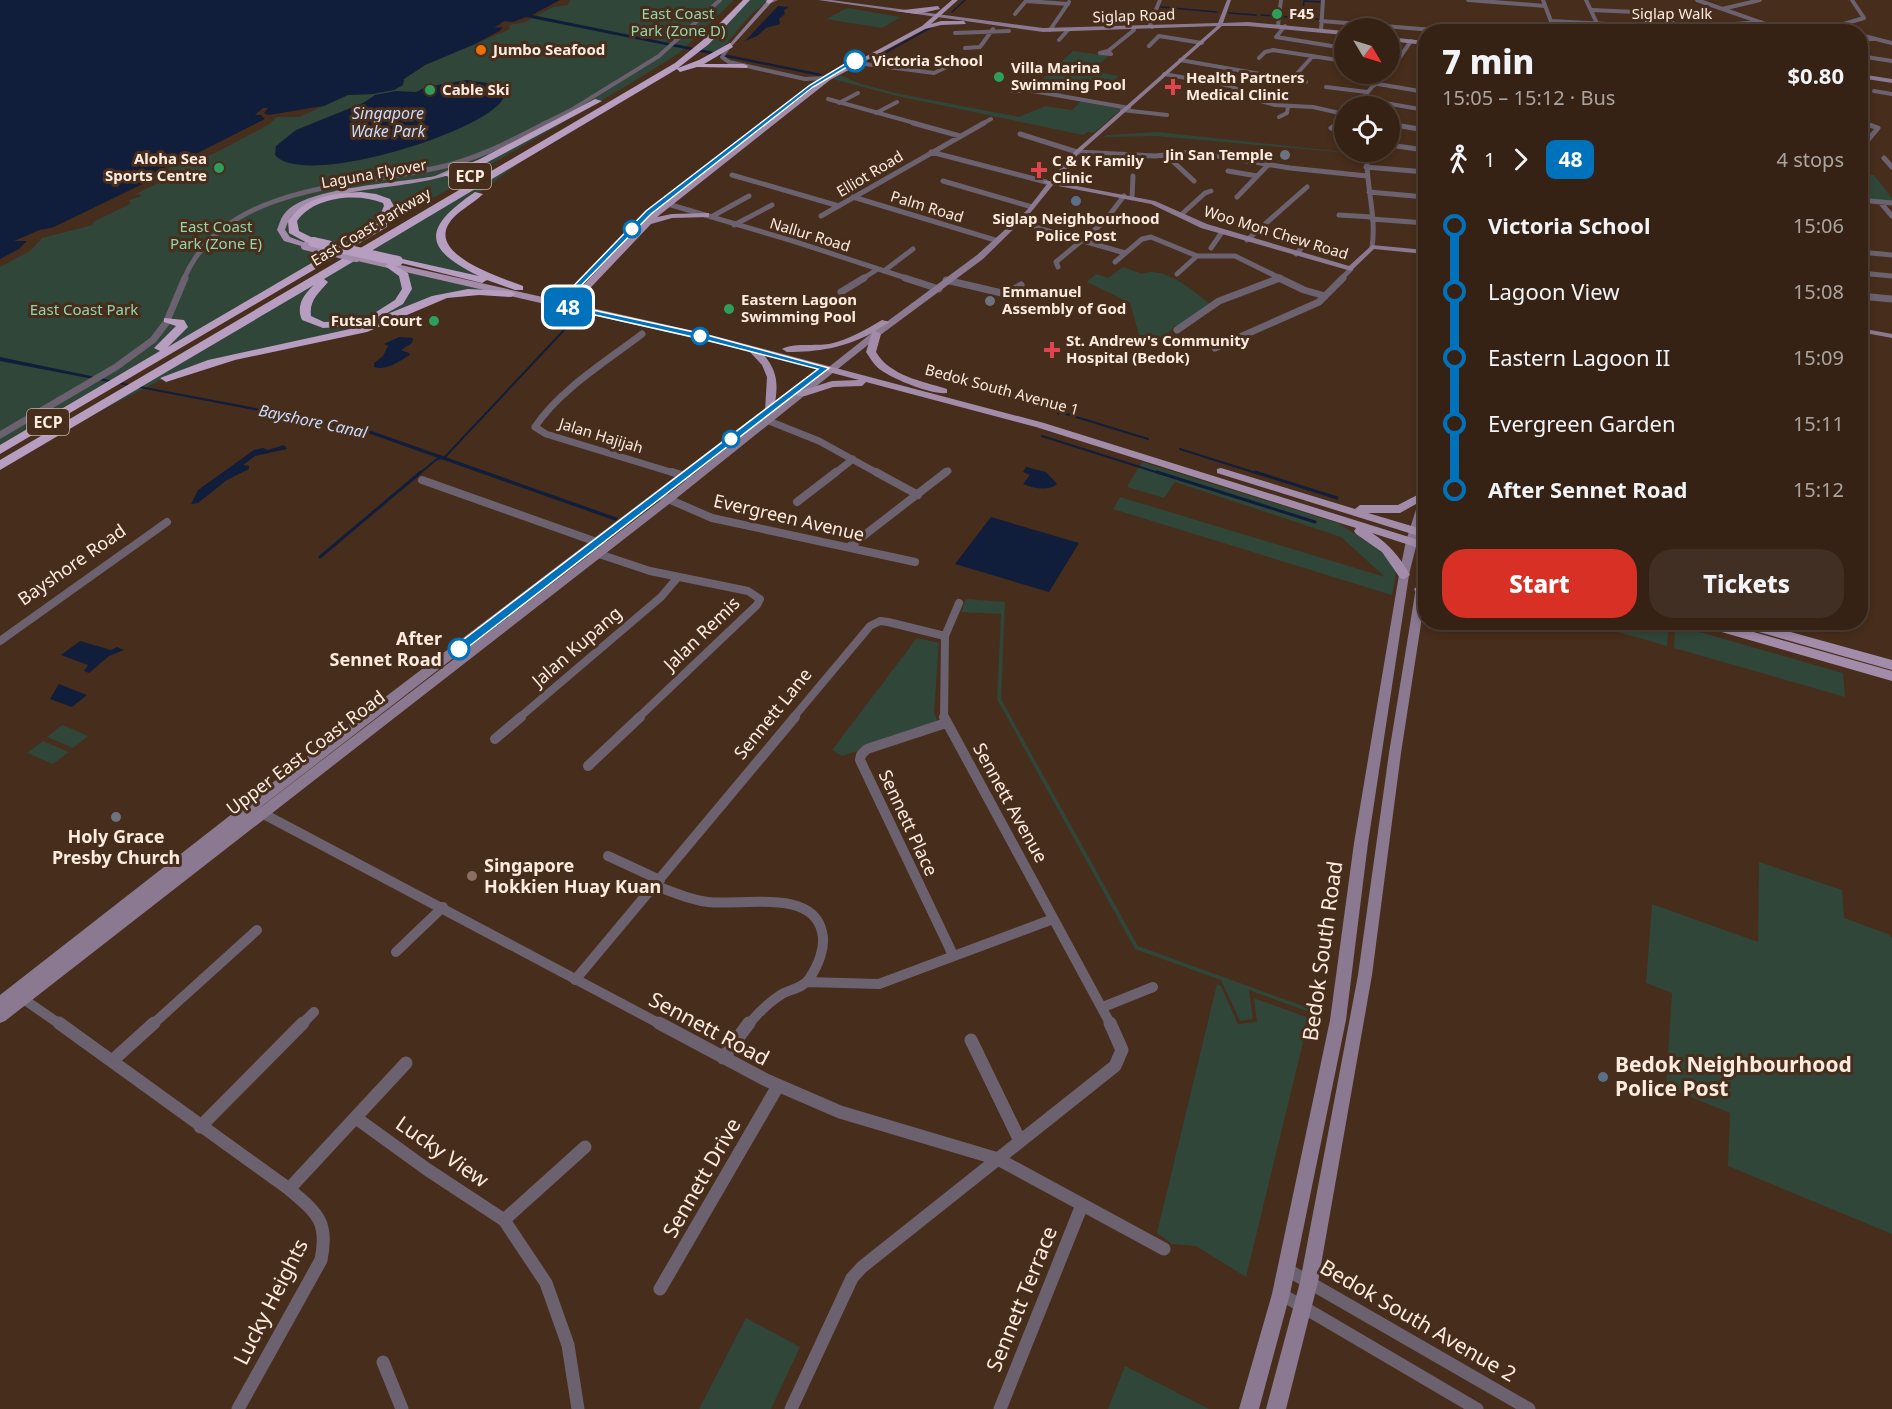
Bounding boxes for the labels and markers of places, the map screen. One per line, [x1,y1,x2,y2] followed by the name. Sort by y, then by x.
[1289,3,1314,23] place label: F45
[1270,7,1284,21] marker: F45
[491,39,605,59] place label: Jumbo Seafood
[474,43,488,57] marker: Jumbo Seafood
[844,50,866,72] marker: Victoria School
[872,50,983,70] place label: Victoria School
[1011,57,1126,94] place label: Villa Marina Swimming Pool
[1186,67,1305,104] place label: Health Partners Medical Clinic
[992,70,1006,84] marker: Villa Marina Swimming Pool
[1164,78,1182,96] marker: Health Partners Medical Clinic
[442,79,509,99] place label: Cable Ski
[423,83,437,97] marker: Cable Ski
[1163,144,1273,164] place label: Jin San Temple
[105,148,207,185] place label: Aloha Sea Sports Centre
[1278,148,1292,162] marker: Jin San Temple
[1052,150,1144,187] place label: C & K Family Clinic
[212,161,226,175] marker: Aloha Sea Sports Centre
[1030,161,1048,179] marker: C & K Family Clinic
[1069,194,1083,208] marker: Siglap Neighbourhood Police Post
[992,208,1160,245] place label: Siglap Neighbourhood Police Post
[623,220,641,238] unlabelled marker
[1002,281,1126,318] place label: Emmanuel Assembly of God
[741,289,857,326] place label: Eastern Lagoon Swimming Pool
[983,294,997,308] marker: Emmanuel Assembly of God
[722,302,736,316] marker: Eastern Lagoon Swimming Pool
[331,310,422,330] place label: Futsal Court
[427,314,441,328] marker: Futsal Court
[691,327,709,345] unlabelled marker
[1066,330,1250,367] place label: St. Andrew's Community Hospital (Bedok)
[1043,341,1061,359] marker: St. Andrew's Community Hospital (Bedok)
[722,430,740,448] unlabelled marker
[329,626,442,671] place label: After Sennet Road
[448,638,470,660] marker: After Sennet Road
[109,810,123,824] marker: Holy Grace Presby Church
[52,824,180,869] place label: Holy Grace Presby Church
[484,853,661,898] place label: Singapore Hokkien Huay Kuan
[465,869,479,883] marker: Singapore Hokkien Huay Kuan
[1615,1050,1852,1102] place label: Bedok Neighbourhood Police Post
[1596,1070,1610,1084] marker: Bedok Neighbourhood Police Post

